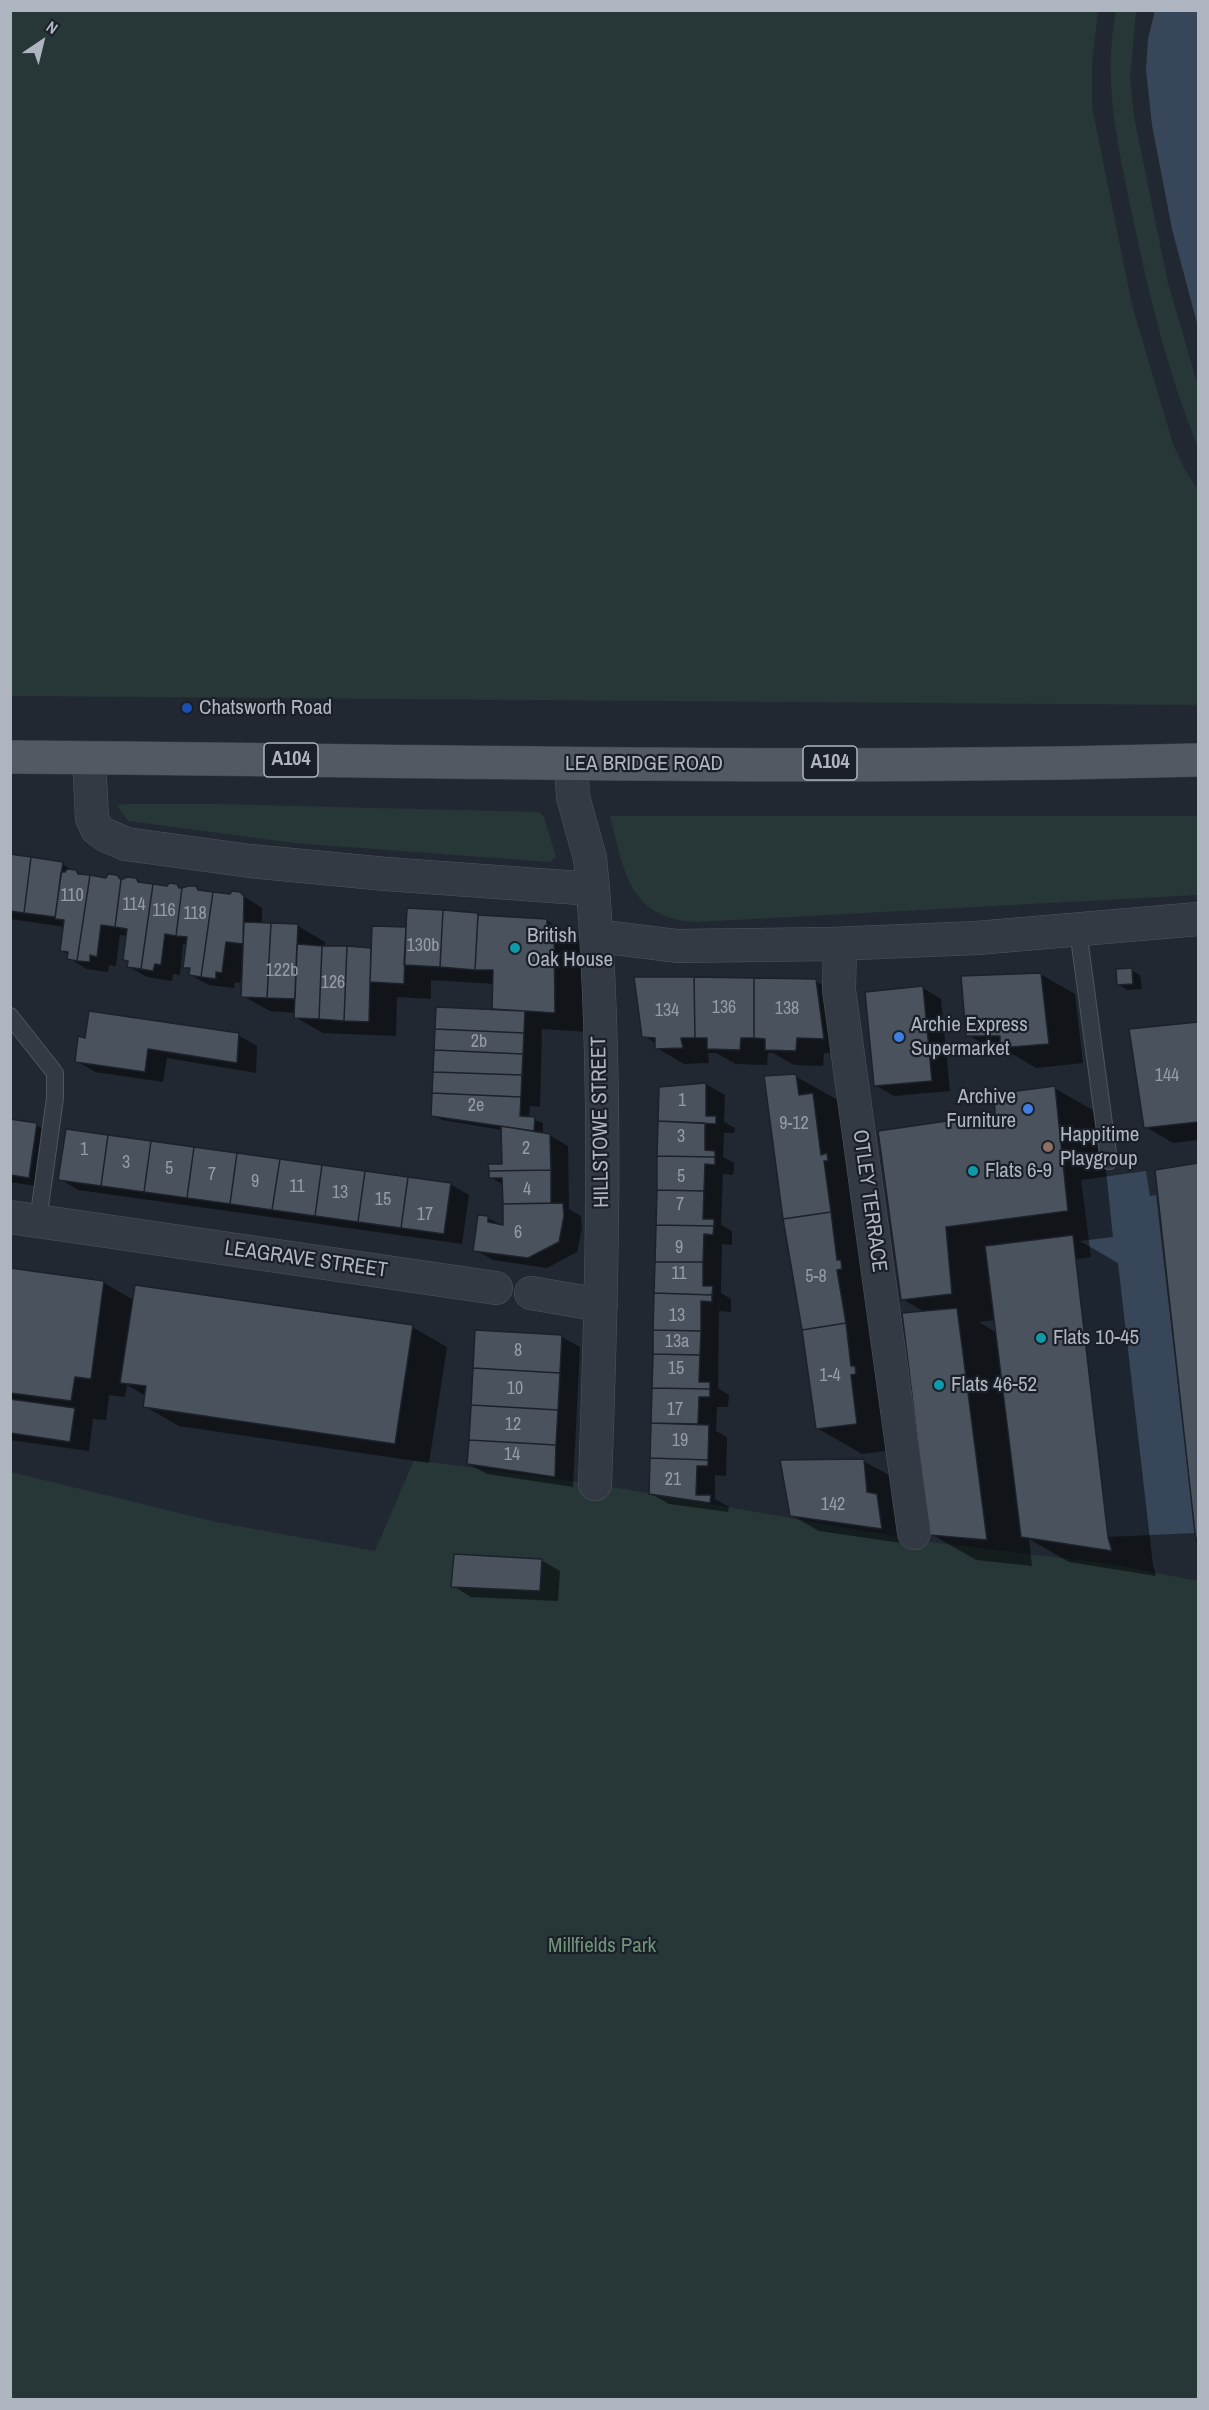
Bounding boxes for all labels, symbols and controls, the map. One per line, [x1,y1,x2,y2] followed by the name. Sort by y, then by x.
[12,12,72,72] north arrow
[42,16,63,39] text: N
[199,695,332,721] place label: Chatsworth Road
[180,701,194,715] marker: Chatsworth Road
[264,743,318,777] road number: A104
[803,746,857,780] road number: A104
[565,751,723,777] street label: LEA BRIDGE ROAD
[60,885,84,907] house number: 110
[122,894,146,916] house number: 114
[152,900,176,922] house number: 116
[183,903,207,925] house number: 118
[527,923,613,973] place label: British Oak House
[407,935,439,957] house number: 130b
[508,941,522,955] marker: British Oak House
[266,960,298,982] house number: 122b
[321,972,345,994] house number: 126
[712,997,736,1019] house number: 136
[775,998,799,1020] house number: 138
[655,1000,679,1022] house number: 134
[911,1012,1028,1062] place label: Archie Express Supermarket
[892,1030,906,1044] marker: Archie Express Supermarket
[471,1031,487,1053] house number: 2b
[587,1036,615,1208] street label: HILLSTOWE STREET
[1155,1065,1179,1087] house number: 144
[946,1084,1016,1134] place label: Archive Furniture
[678,1090,686,1112] house number: 1
[468,1095,484,1117] house number: 2e
[1021,1102,1035,1116] marker: Archive Furniture
[779,1113,809,1135] house number: 9-12
[1060,1122,1139,1172] place label: Happitime Playgroup
[677,1126,685,1148] house number: 3
[847,1128,891,1274] street label: OTLEY TERRACE
[522,1138,530,1160] house number: 2
[80,1139,88,1161] house number: 1
[1041,1140,1055,1154] marker: Happitime Playgroup
[122,1152,130,1174] house number: 3
[165,1158,173,1180] house number: 5
[985,1158,1052,1184] place label: Flats 6-9
[208,1164,216,1186] house number: 7
[966,1164,980,1178] marker: Flats 6-9
[677,1166,685,1188] house number: 5
[251,1171,259,1193] house number: 9
[289,1176,305,1198] house number: 11
[523,1179,531,1201] house number: 4
[332,1182,348,1204] house number: 13
[375,1189,391,1211] house number: 15
[676,1194,684,1216] house number: 7
[417,1204,433,1226] house number: 17
[514,1222,522,1244] house number: 6
[223,1236,389,1284] street label: LEAGRAVE STREET
[675,1237,683,1259] house number: 9
[671,1263,687,1285] house number: 11
[805,1266,827,1288] house number: 5-8
[669,1305,685,1327] house number: 13
[1053,1325,1139,1351] place label: Flats 10-45
[665,1331,689,1353] house number: 13a
[1034,1331,1048,1345] marker: Flats 10-45
[514,1340,522,1362] house number: 8
[668,1358,684,1380] house number: 15
[819,1365,841,1387] house number: 1-4
[951,1372,1037,1398] place label: Flats 46-52
[507,1378,523,1400] house number: 10
[932,1378,946,1392] marker: Flats 46-52
[667,1399,683,1421] house number: 17
[505,1414,521,1436] house number: 12
[672,1430,688,1452] house number: 19
[504,1444,520,1466] house number: 14
[665,1469,681,1491] house number: 21
[821,1494,845,1516] house number: 142
[548,1933,656,1959] park label: Millfields Park

